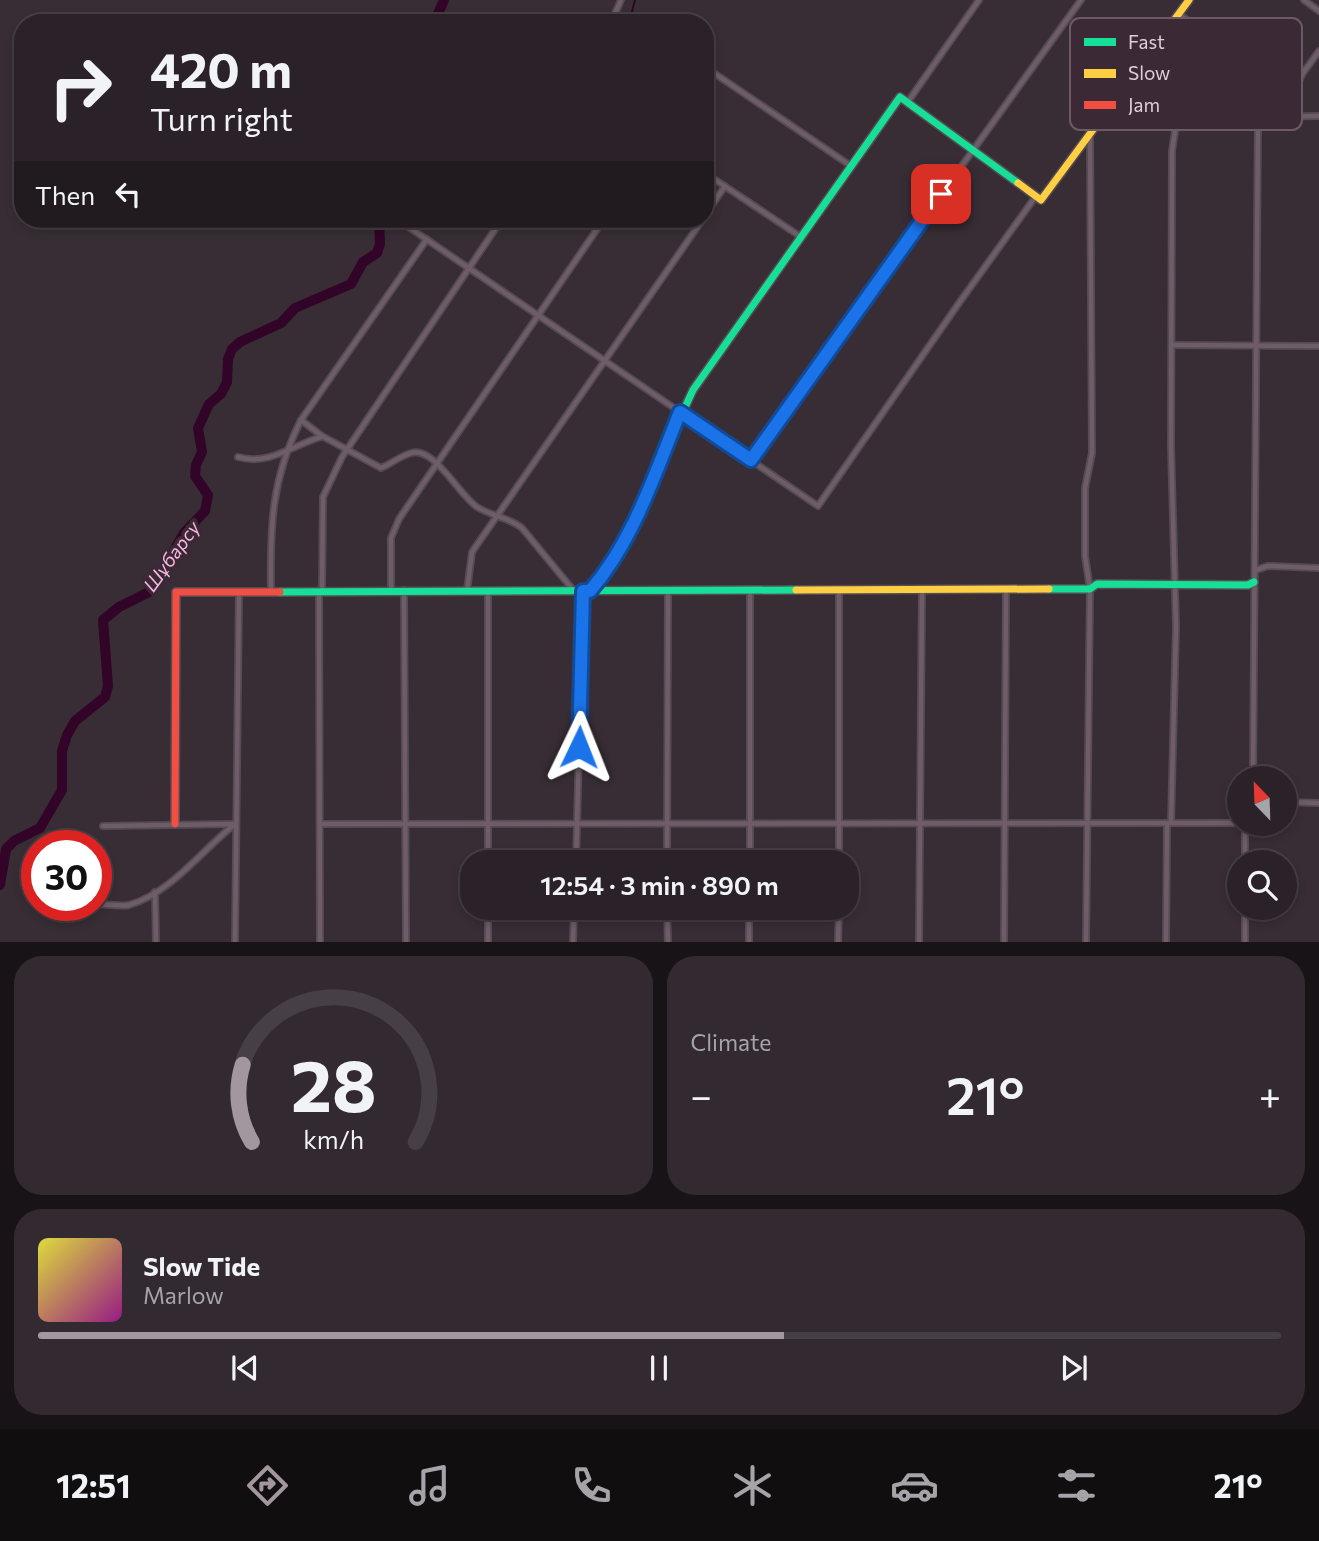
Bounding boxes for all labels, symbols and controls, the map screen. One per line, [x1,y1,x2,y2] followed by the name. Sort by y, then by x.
[1070,18,1302,130] legend
[1128,30,1165,53] text: Fast
[150,38,292,98] text: 420 m
[35,42,126,133] icon: right
[1128,61,1170,84] text: Slow
[1128,93,1160,116] text: Jam
[150,98,293,138] text: Turn right
[911,164,971,224] pin
[109,175,147,213] icon: left
[922,175,960,213] icon: arrive
[35,179,95,210] text: Then
[138,515,205,596] water label: Шұбарсу
[542,710,616,784] position arrow
[1227,766,1297,836] north arrow
[1227,766,1297,920] map controls
[21,830,112,921] speed limit sign: 30
[1227,850,1297,920] button: search
[540,869,779,900] text: 12:54 · 3 min · 890 m
[691,1028,772,1056] text: Climate
[290,1038,376,1127] text: 28
[946,1062,1025,1126] text: 21°
[691,1071,712,1118] text: −
[1259,1071,1281,1118] text: +
[303,1123,364,1153] text: km/h
[143,1250,260,1281] text: Slow Tide
[143,1281,224,1309] text: Marlow
[226,1349,264,1387] icon: previous
[640,1349,678,1387] icon: pause
[1055,1349,1093,1387] icon: next
[243,1461,292,1510] icon: directions
[405,1461,454,1510] icon: music
[567,1461,616,1510] icon: phone
[728,1461,777,1510] icon: climate
[890,1461,939,1510] icon: car
[1052,1461,1101,1510] icon: filters
[56,1465,131,1505] text: 12:51
[1214,1465,1263,1505] text: 21°

